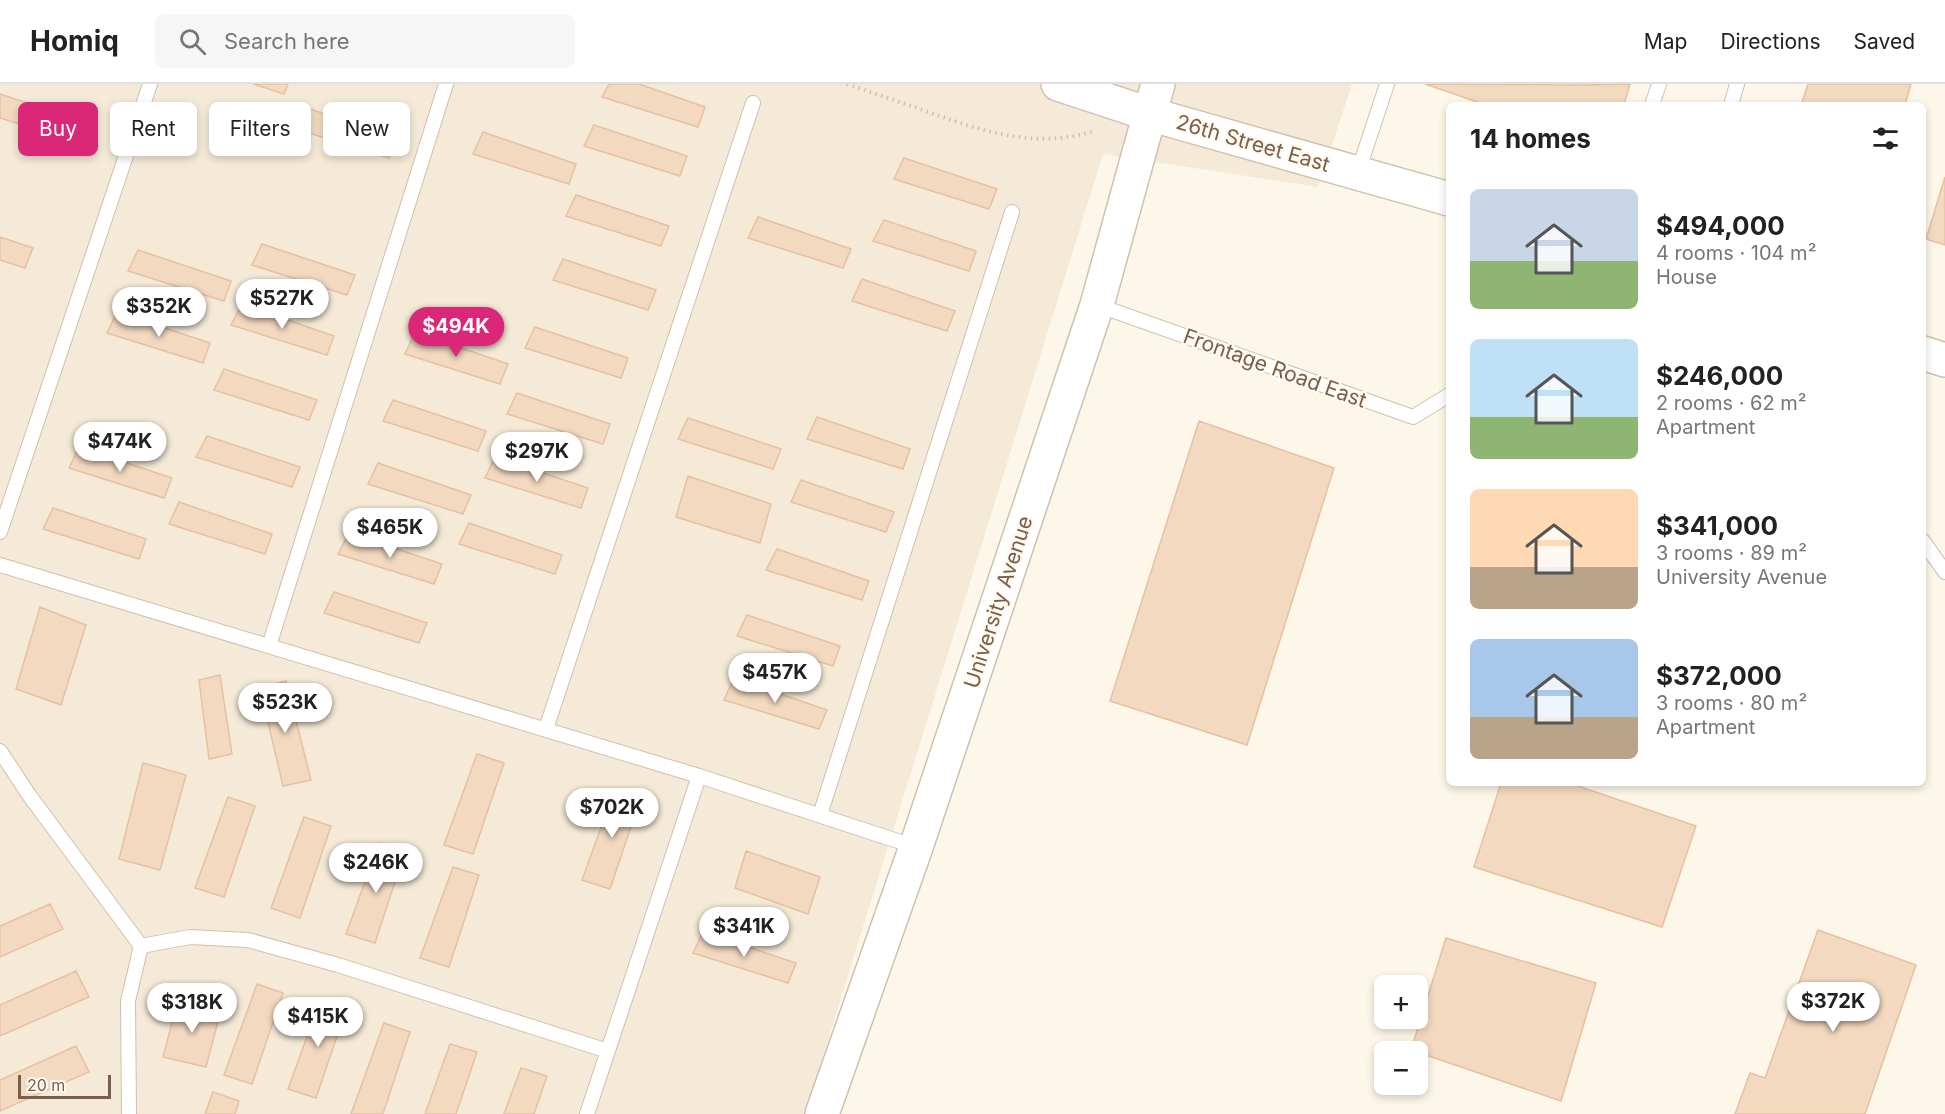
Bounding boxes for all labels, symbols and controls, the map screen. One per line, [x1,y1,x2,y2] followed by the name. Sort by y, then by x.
[155,14,575,68] search box
[30,24,119,58] text: Homiq
[176,25,209,58] icon: search
[224,28,350,54] text: Search here
[1644,29,1687,54] text: Map
[1720,29,1821,54] text: Directions
[1854,29,1915,54] text: Saved
[18,102,98,156] chip: Buy
[110,102,197,156] chip: Rent
[209,102,311,156] chip: Filters
[323,102,410,156] chip: New
[1173,109,1333,177] street label: 26th Street East
[1869,122,1902,155] icon: filters
[1470,123,1591,154] text: 14 homes
[1656,210,1785,241] text: $494,000
[1518,213,1590,285] icon: home
[1656,241,1816,265] text: 4 rooms · 104 m²
[1656,265,1717,289] text: House
[240,279,324,330] pin: $527K
[250,286,314,310] text: $527K
[117,287,201,338] pin: $352K
[126,294,192,318] text: $352K
[414,307,498,358] pin: $494K
[422,314,490,338] text: $494K
[1180,323,1370,413] street label: Frontage Road East
[1656,360,1783,391] text: $246,000
[1518,363,1590,435] icon: home
[1656,391,1807,415] text: 2 rooms · 62 m²
[1656,415,1755,439] text: Apartment
[78,422,162,473] pin: $474K
[88,429,153,453] text: $474K
[495,432,579,483] pin: $297K
[505,439,569,463] text: $297K
[348,508,432,559] pin: $465K
[1656,510,1778,541] text: $341,000
[958,513,1038,691] street label: University Avenue
[1518,513,1590,585] icon: home
[357,515,423,539] text: $465K
[1656,541,1807,565] text: 3 rooms · 89 m²
[1656,565,1827,589] text: University Avenue
[733,653,817,704] pin: $457K
[742,660,808,684] text: $457K
[1656,660,1782,691] text: $372,000
[1518,663,1590,735] icon: home
[243,683,327,734] pin: $523K
[252,690,318,714] text: $523K
[1656,691,1807,715] text: 3 rooms · 80 m²
[1656,715,1755,739] text: Apartment
[570,788,654,839] pin: $702K
[580,795,644,819] text: $702K
[334,843,418,894] pin: $246K
[343,850,409,874] text: $246K
[702,907,786,958] pin: $341K
[713,914,775,938] text: $341K
[1374,975,1428,1095] map controls
[1374,975,1428,1029] button: +
[1791,982,1875,1033] pin: $372K
[150,983,234,1034] pin: $318K
[1801,989,1865,1013] text: $372K
[161,990,223,1014] text: $318K
[276,997,360,1048] pin: $415K
[287,1004,349,1028] text: $415K
[1374,1041,1428,1095] button: −
[18,1072,111,1100] scale bar
[27,1075,65,1095] text: 20 m

